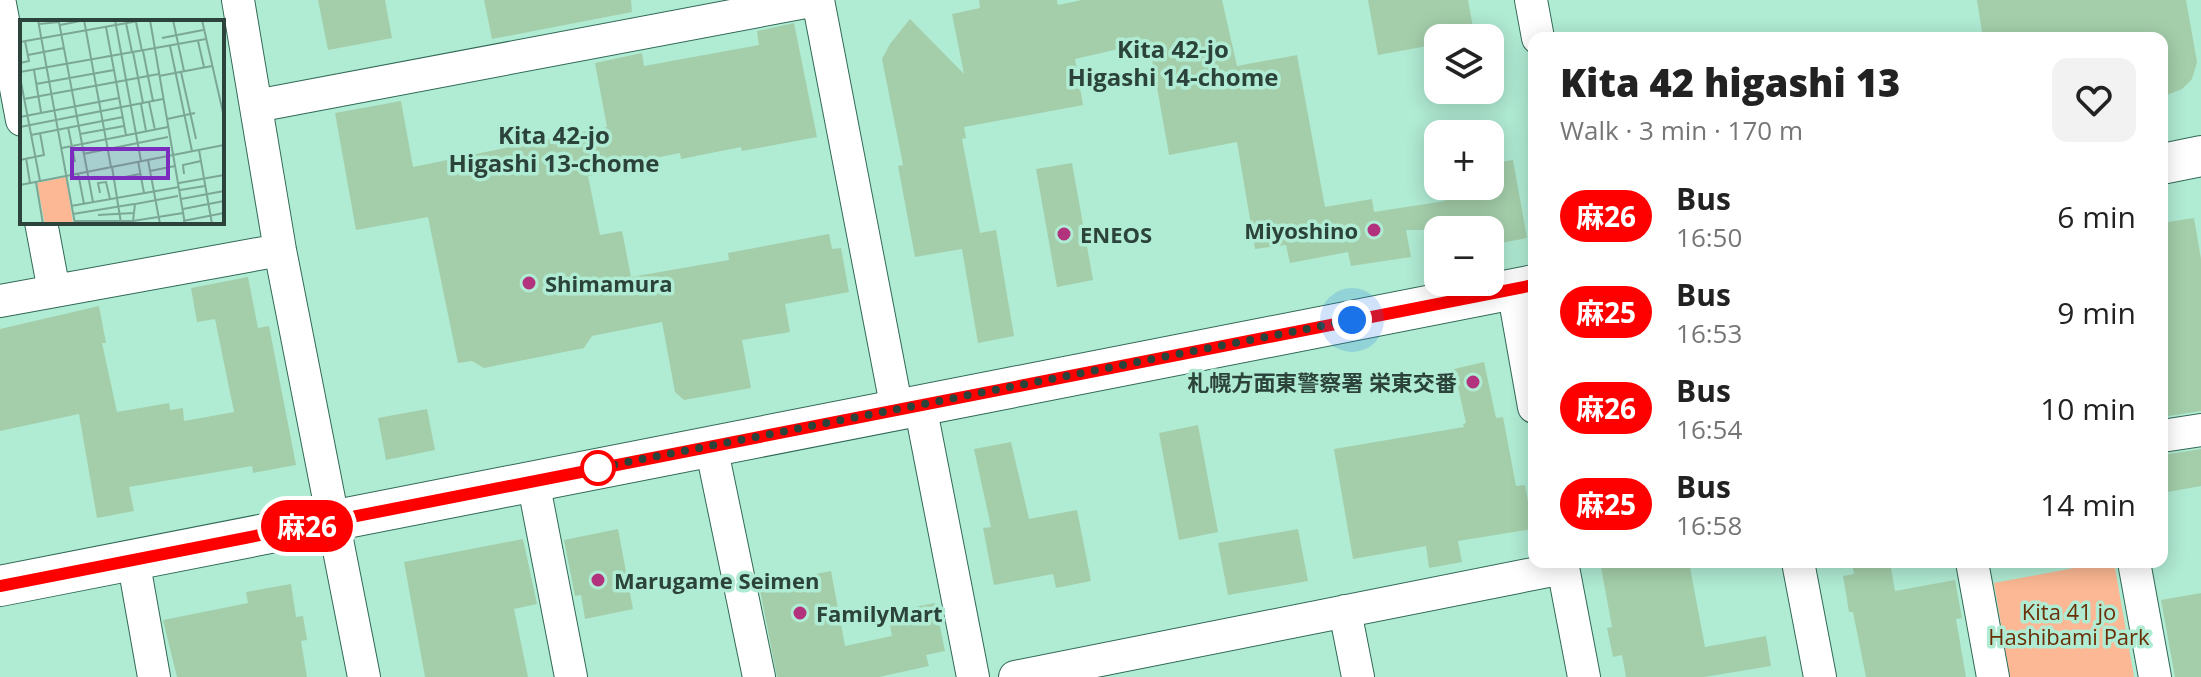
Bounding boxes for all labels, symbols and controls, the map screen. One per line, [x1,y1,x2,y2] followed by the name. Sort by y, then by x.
[20,20,224,224] inset map
[1424,24,1504,296] map controls
[1424,24,1504,104] button: layers
[1068,32,1278,93] district label: Kita 42-jo Higashi 14-chome
[1560,56,1900,108] text: Kita 42 higashi 13
[2052,58,2136,142] button: heart
[1560,112,1803,148] text: Walk · 3 min · 170 m
[449,118,659,179] district label: Kita 42-jo Higashi 13-chome
[1424,120,1504,200] button: +
[1676,178,1731,219] text: Bus
[2057,196,2136,237] text: 6 min
[1576,197,1636,235] text: 麻26
[1244,215,1358,245] place label: Miyoshino
[1424,216,1504,296] button: −
[1080,219,1152,249] place label: ENEOS
[1676,219,1742,255] text: 16:50
[1365,221,1383,239] marker: Miyoshino
[1055,225,1073,243] marker: ENEOS
[545,268,673,298] place label: Shimamura
[520,274,538,292] marker: Shimamura
[1676,274,1731,315] text: Bus
[2057,292,2136,333] text: 9 min
[1576,293,1636,331] text: 麻25
[1332,300,1372,340] your location
[1676,315,1742,351] text: 16:53
[1187,367,1457,397] place label: 札幌方面東警察署 栄東交番
[1676,370,1731,411] text: Bus
[1464,373,1482,391] marker: 札幌方面東警察署 栄東交番
[2040,388,2136,429] text: 10 min
[1576,389,1636,427] text: 麻26
[1676,411,1742,447] text: 16:54
[581,451,615,485] unlabelled marker
[1676,466,1731,507] text: Bus
[2040,484,2136,525] text: 14 min
[1576,485,1636,523] text: 麻25
[261,500,353,552] line badge: 麻26
[277,507,337,545] text: 麻26
[1676,507,1742,543] text: 16:58
[614,565,819,595] place label: Marugame Seimen
[589,571,607,589] marker: Marugame Seimen
[1988,596,2150,651] park label: Kita 41 jo Hashibami Park
[816,598,942,628] place label: FamilyMart
[791,604,809,622] marker: FamilyMart

